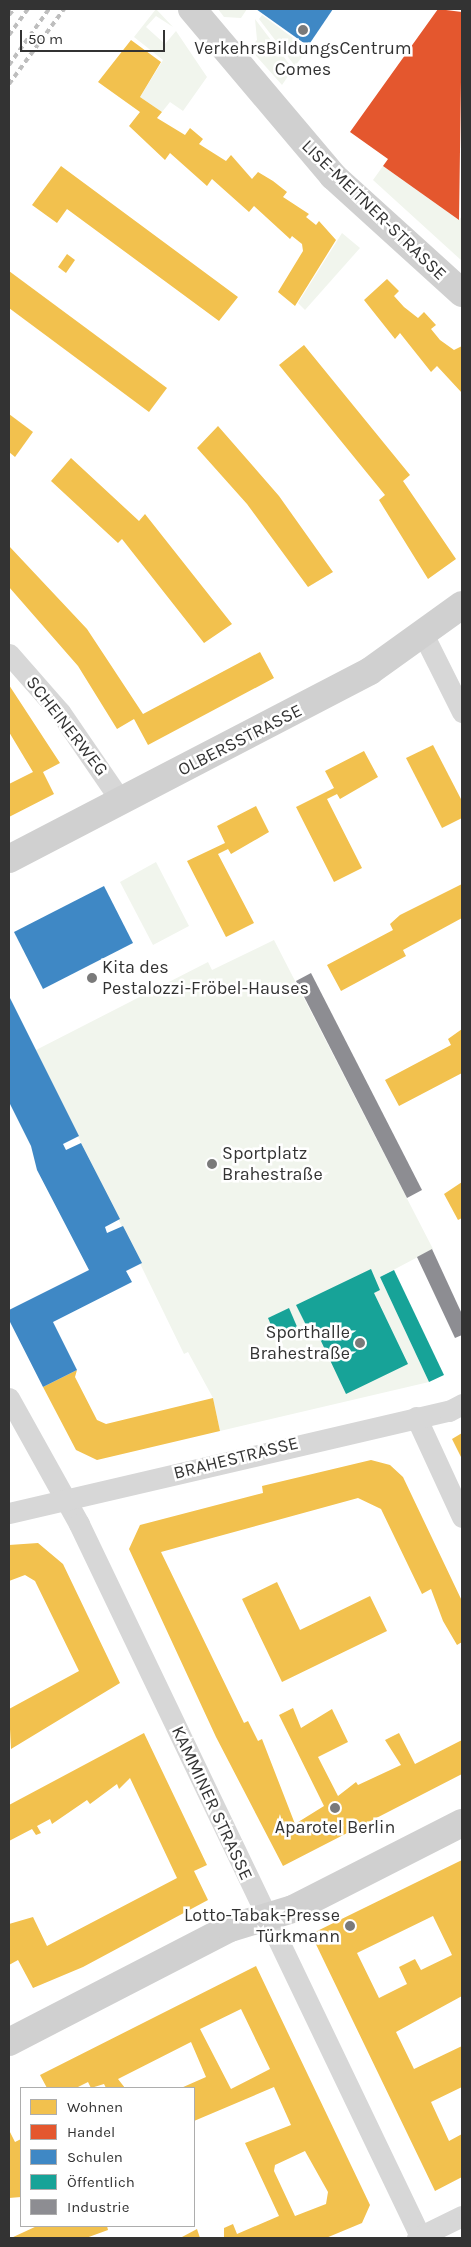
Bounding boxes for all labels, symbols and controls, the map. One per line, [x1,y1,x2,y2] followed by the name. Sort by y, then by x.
[22,20,168,52] scale bar
[297,24,309,36] marker: VerkehrsBildungsCentrum Comes
[28,30,63,48] text: 50 m
[194,38,412,80] place label: VerkehrsBildungsCentrum Comes
[297,135,451,285] street label: LISE-MEITNER-STRASSE
[21,672,113,780] street label: SCHEINERWEG
[174,699,306,781] street label: OLBERSSTRASSE
[102,957,309,1000] place label: Kita des Pestalozzi-Fröbel-Hauses
[86,972,98,984] marker: Kita des Pestalozzi-Fröbel-Hauses
[222,1143,323,1186] place label: Sportplatz Brahestraße
[206,1158,218,1170] marker: Sportplatz Brahestraße
[249,1322,350,1365] place label: Sporthalle Brahestraße
[354,1337,366,1349] marker: Sporthalle Brahestraße
[171,1432,301,1484] street label: BRAHESTRASSE
[167,1722,257,1884] street label: KAMMINER STRASSE
[329,1802,341,1814] marker: Aparotel Berlin
[275,1816,395,1838] place label: Aparotel Berlin
[184,1905,340,1948] place label: Lotto-Tabak-Presse Türkmann
[344,1920,356,1932] marker: Lotto-Tabak-Presse Türkmann
[20,2087,195,2227] legend
[67,2098,123,2116] text: Wohnen
[67,2123,115,2141] text: Handel
[67,2148,123,2166] text: Schulen
[67,2173,135,2191] text: Öffentlich
[67,2198,129,2216] text: Industrie

